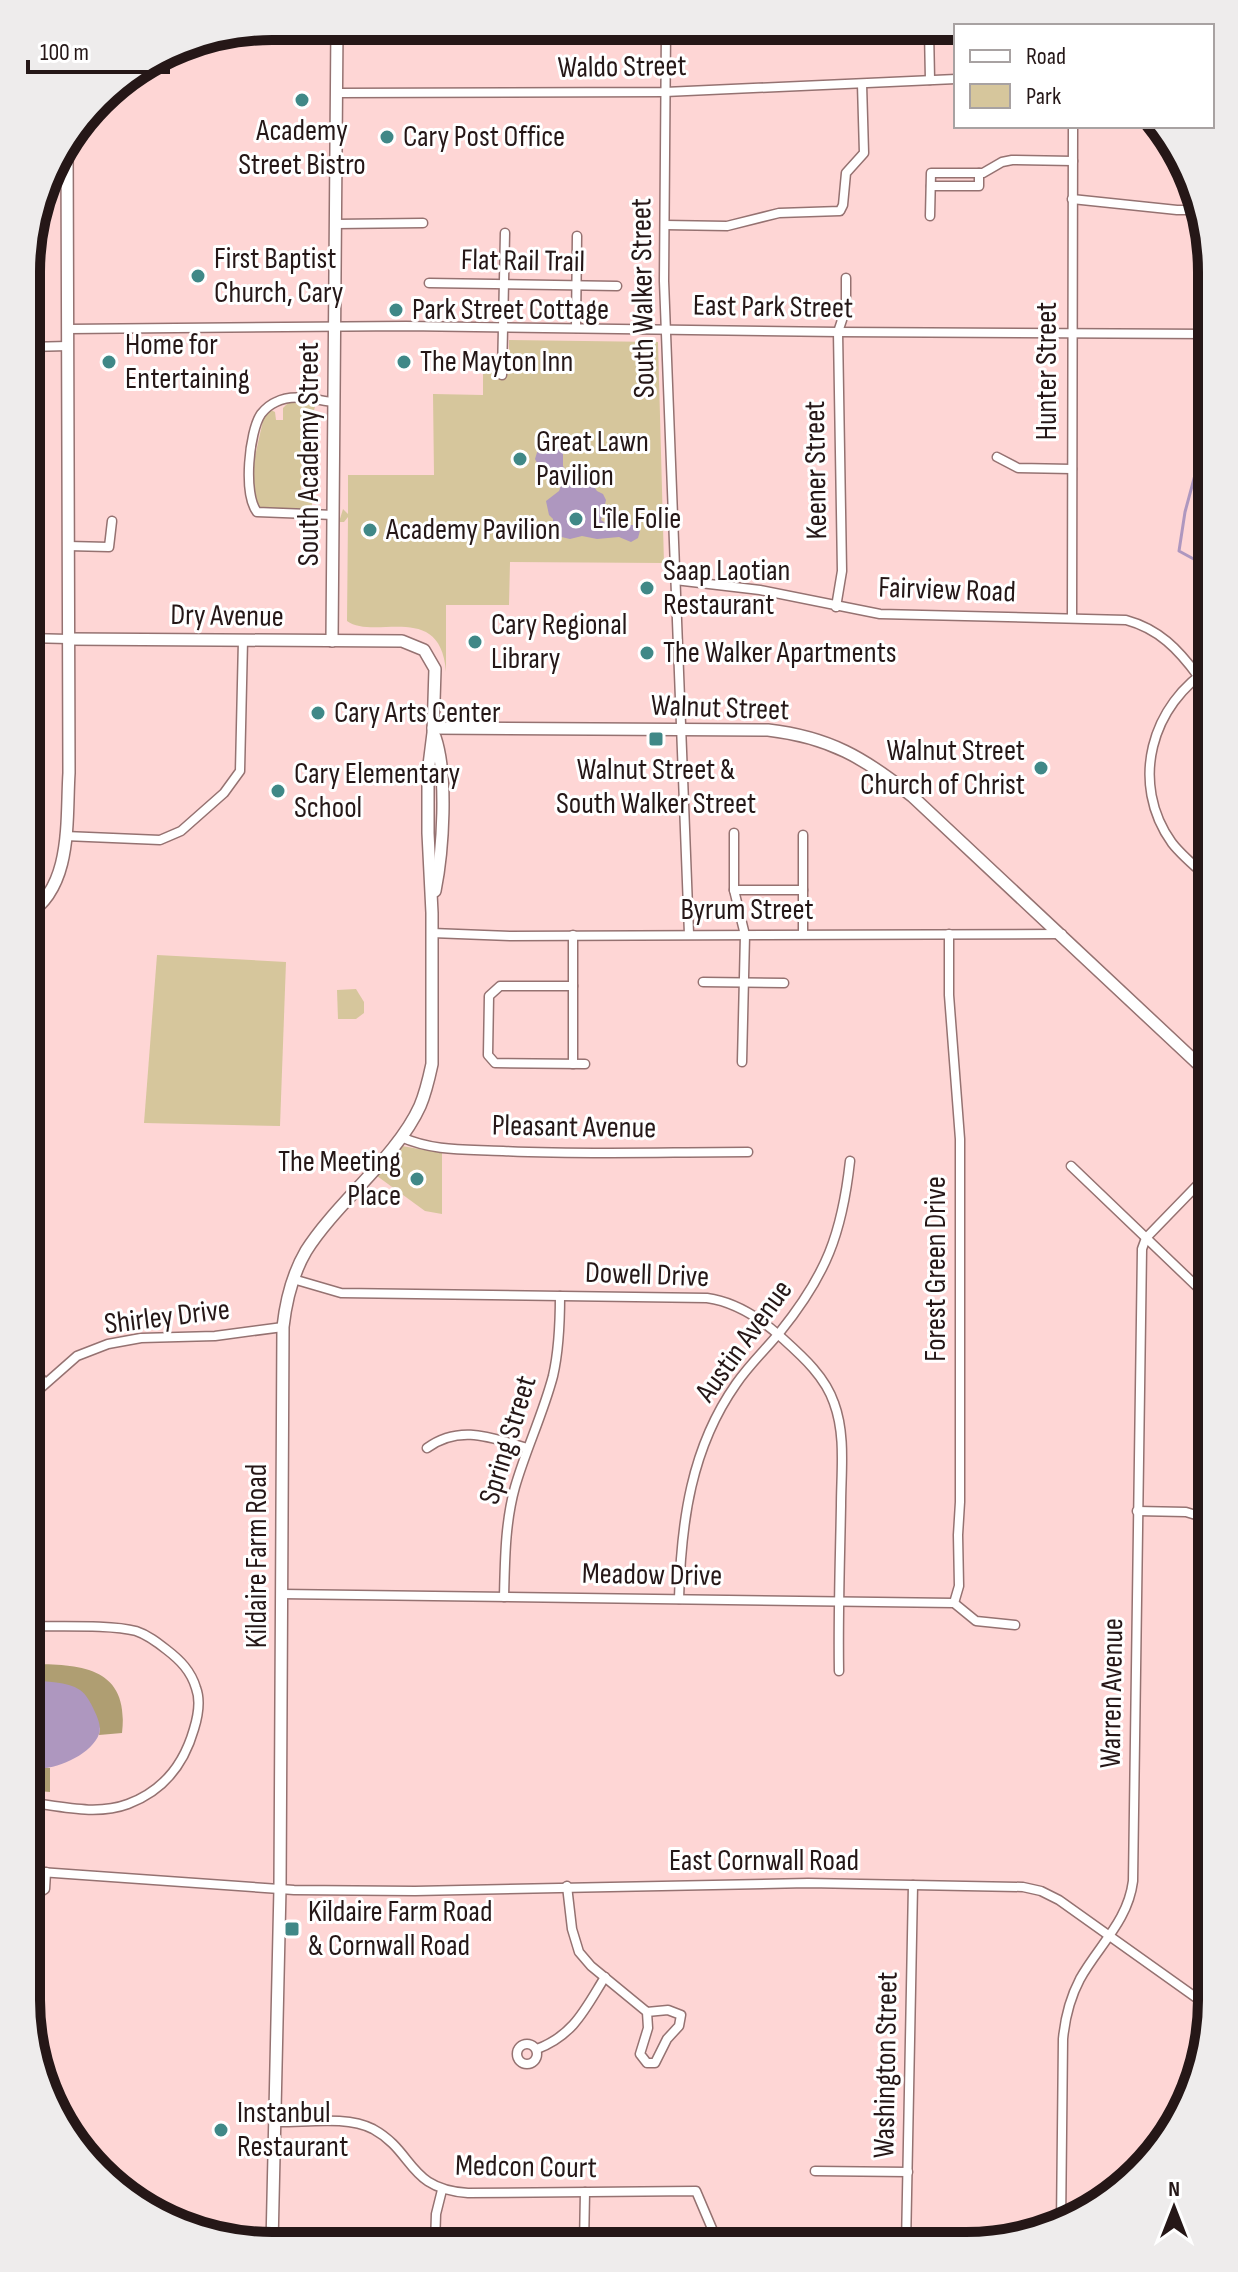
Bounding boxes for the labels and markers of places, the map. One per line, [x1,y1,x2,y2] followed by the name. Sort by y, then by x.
[293,91,311,109] marker: Academy Street Bistro
[238,113,366,183] place label: Academy Street Bistro
[403,119,565,155] place label: Cary Post Office
[378,128,396,146] marker: Cary Post Office
[214,241,344,311] place label: First Baptist Church, Cary
[189,267,207,285] marker: First Baptist Church, Cary
[412,292,609,328] place label: Park Street Cottage
[387,301,405,319] marker: Park Street Cottage
[125,327,250,397] place label: Home for Entertaining
[420,344,573,380] place label: The Mayton Inn
[100,353,118,371] marker: Home for Entertaining
[395,353,413,371] marker: The Mayton Inn
[536,424,649,494] place label: Great Lawn Pavilion
[511,450,529,468] marker: Great Lawn Pavilion
[592,501,681,537] place label: L'île Folie
[567,510,585,528] marker: L'île Folie
[385,512,560,548] place label: Academy Pavilion
[361,521,379,539] marker: Academy Pavilion
[663,553,790,623] place label: Saap Laotian Restaurant
[638,579,656,597] marker: Saap Laotian Restaurant
[491,607,627,677] place label: Cary Regional Library
[466,633,484,651] marker: Cary Regional Library
[663,635,896,671] place label: The Walker Apartments
[638,644,656,662] marker: The Walker Apartments
[334,695,501,731] place label: Cary Arts Center
[309,704,327,722] marker: Cary Arts Center
[647,730,665,748] marker: Walnut Street & South Walker Street
[860,733,1025,803] place label: Walnut Street Church of Christ
[556,752,756,822] place label: Walnut Street & South Walker Street
[294,756,461,826] place label: Cary Elementary School
[1032,759,1050,777] marker: Walnut Street Church of Christ
[269,782,287,800] marker: Cary Elementary School
[278,1144,401,1214] place label: The Meeting Place
[408,1170,426,1188] marker: The Meeting Place
[308,1894,492,1964] place label: Kildaire Farm Road & Cornwall Road
[283,1920,301,1938] marker: Kildaire Farm Road & Cornwall Road
[237,2095,348,2165] place label: Instanbul Restaurant
[212,2121,230,2139] marker: Instanbul Restaurant

